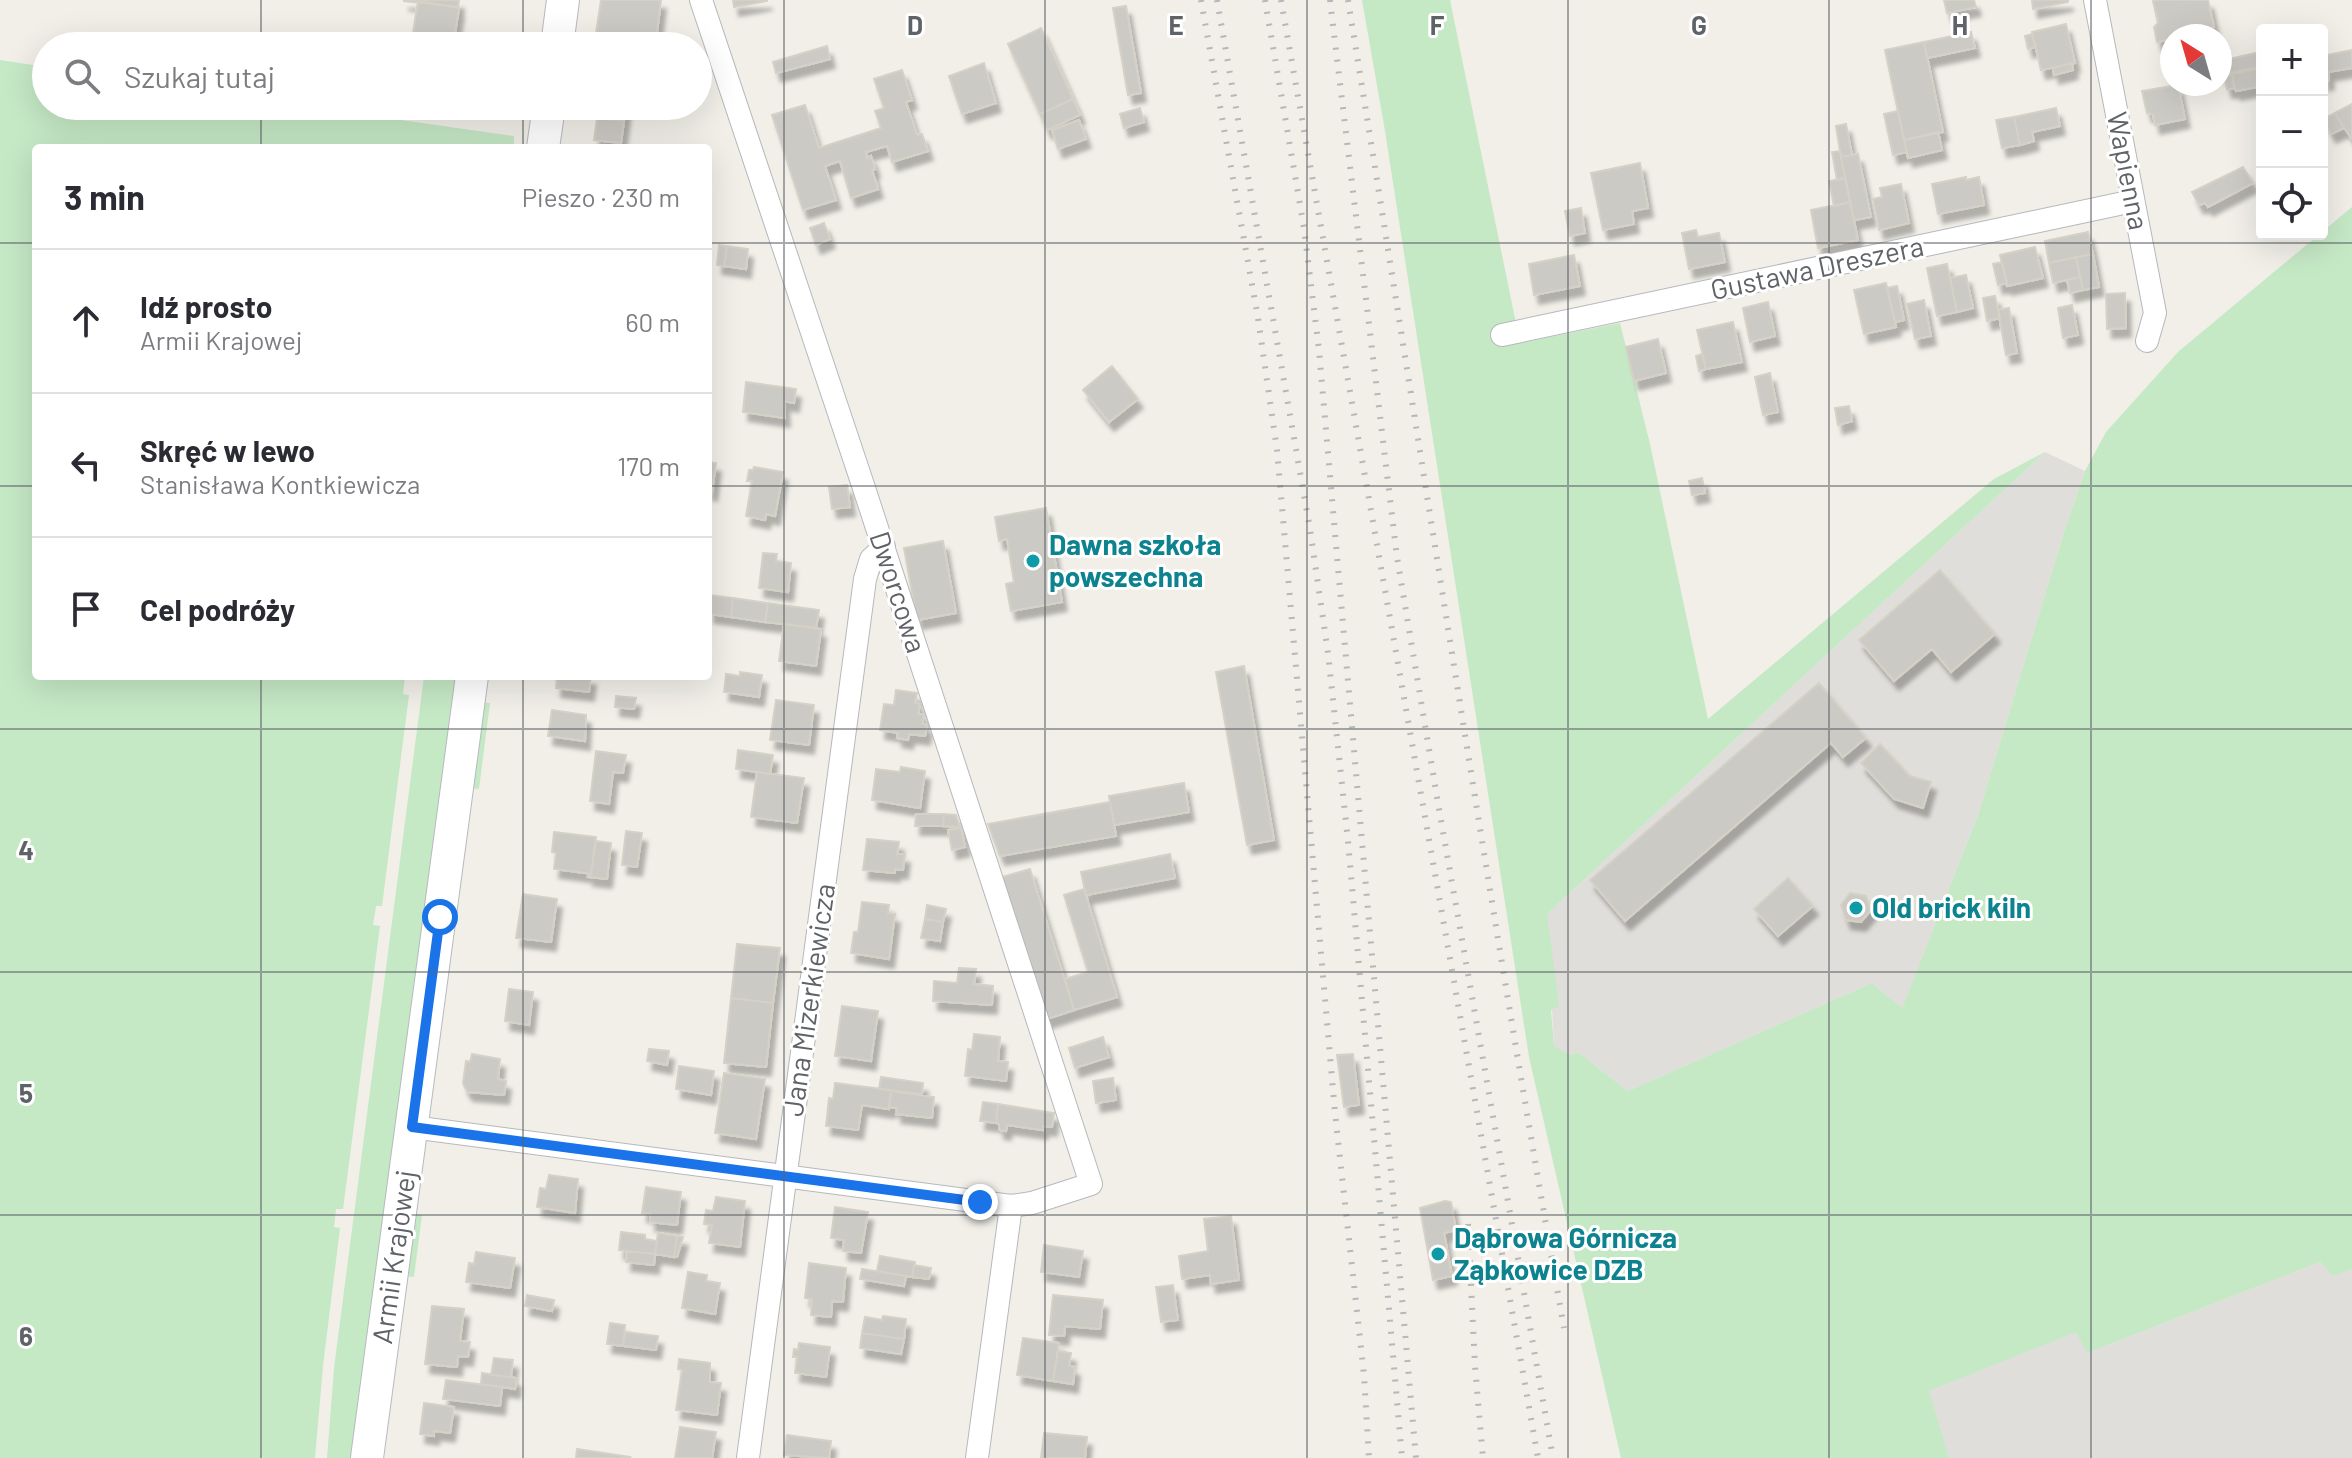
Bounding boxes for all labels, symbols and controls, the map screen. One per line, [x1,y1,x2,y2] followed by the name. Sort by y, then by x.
[907,9,923,40] text: D
[1168,9,1184,40] text: E
[1430,9,1445,40] text: F
[1691,9,1707,40] text: G
[1952,9,1968,40] text: H
[2160,24,2232,96] north arrow
[2256,24,2328,240] map controls
[2256,24,2328,96] button: +
[32,32,712,120] search box
[60,54,104,98] icon: search
[124,58,275,94] text: Szukaj tutaj
[2256,96,2328,168] button: −
[2101,109,2157,233] street label: Wapienna
[2256,168,2328,240] button: locate
[64,176,145,217] text: 3 min
[522,181,680,212] text: Pieszo · 230 m
[1707,228,1926,306] street label: Gustawa Dreszera
[140,288,272,324] text: Idź prosto
[64,299,108,343] icon: ahead
[625,306,680,337] text: 60 m
[140,324,302,355] text: Armii Krajowej
[140,432,315,468] text: Skręć w lewo
[64,443,108,487] icon: left
[617,450,680,481] text: 170 m
[140,468,420,499] text: Stanisława Kontkiewicza
[863,527,935,657] street label: Dworcowa
[1049,527,1221,593] place label: Dawna szkoła powszechna
[1024,552,1042,570] marker: Dawna szkoła powszechna
[64,587,108,631] icon: arrive
[140,591,295,627] text: Cel podróży
[18,834,34,865] text: 4
[775,881,841,1118] street label: Jana Mizerkiewicza
[1872,890,2031,924] place label: Old brick kiln
[422,899,458,935] route start
[1847,899,1865,917] marker: Old brick kiln
[19,1077,33,1108] text: 5
[364,1168,422,1346] street label: Armii Krajowej
[962,1184,998,1220] route end
[1454,1220,1677,1286] place label: Dąbrowa Górnicza Ząbkowice DZB
[1429,1245,1447,1263] marker: Dąbrowa Górnicza Ząbkowice DZB
[19,1320,33,1351] text: 6

